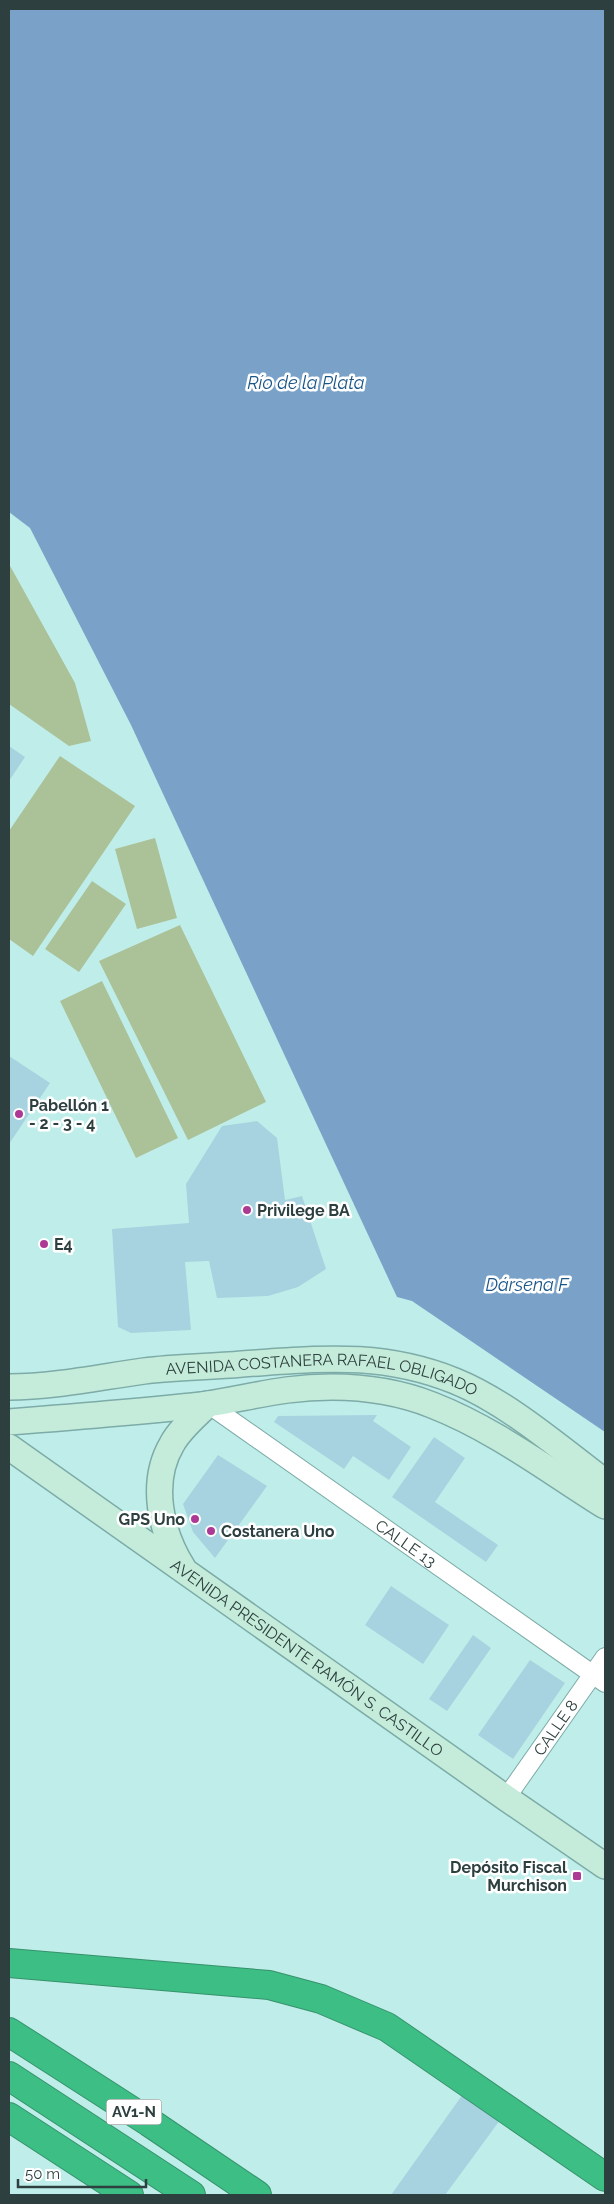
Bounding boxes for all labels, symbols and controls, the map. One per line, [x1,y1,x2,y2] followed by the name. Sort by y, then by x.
[247,372,365,393] water label: Río de la Plata
[29,1096,109,1133] place label: Pabellón 1 - 2 - 3 - 4
[13,1108,25,1120] marker: Pabellón 1 - 2 - 3 - 4
[257,1201,350,1220] place label: Privilege BA
[241,1204,253,1216] marker: Privilege BA
[54,1235,73,1254] place label: E4
[38,1238,50,1250] marker: E4
[485,1274,570,1295] water label: Dársena F
[165,1350,481,1400] street label: AVENIDA COSTANERA RAFAEL OBLIGADO
[119,1510,185,1529] place label: GPS Uno
[189,1513,201,1525] marker: GPS Uno
[372,1516,440,1571] street label: CALLE 13
[221,1522,335,1541] place label: Costanera Uno
[205,1525,217,1537] marker: Costanera Uno
[167,1555,447,1761] street label: AVENIDA PRESIDENTE RAMÓN S. CASTILLO
[530,1696,582,1759] street label: CALLE 8
[450,1858,568,1895] place label: Depósito Fiscal Murchison
[571,1870,583,1882] marker: Depósito Fiscal Murchison
[106,2100,162,2124] road number: AV1-N
[18,2156,145,2188] scale bar
[25,2165,60,2183] text: 50 m

